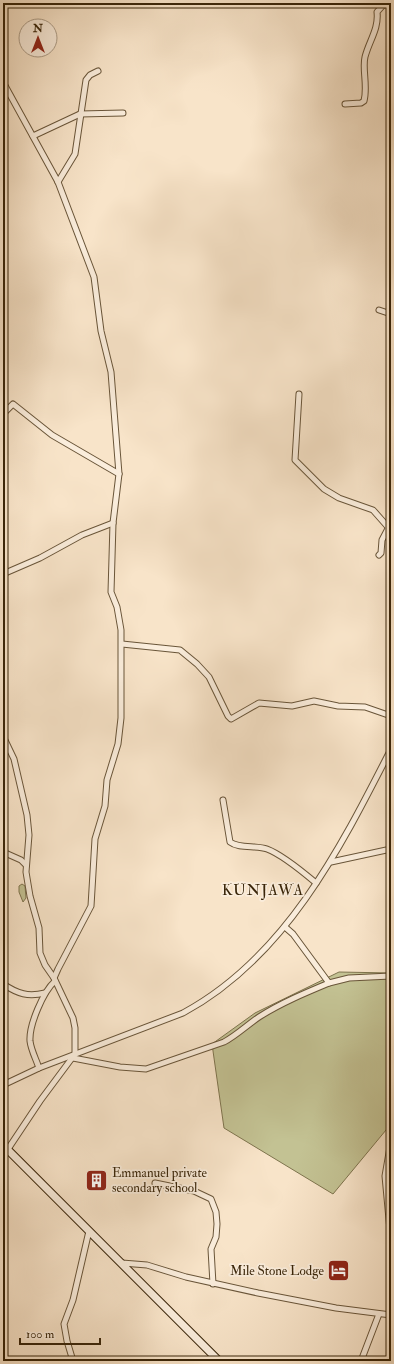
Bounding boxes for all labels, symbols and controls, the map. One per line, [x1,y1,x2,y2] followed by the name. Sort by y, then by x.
[18,18,58,58] north arrow
[32,22,44,35] text: N
[222,881,304,901] district label: KUNJAWA
[112,1165,208,1197] place label: Emmanuel private secondary school
[84,1167,110,1193] building icon: Emmanuel private secondary school
[326,1258,352,1284] hotel icon: Mile Stone Lodge
[230,1263,325,1279] place label: Mile Stone Lodge
[20,1320,100,1346] scale bar
[26,1327,55,1342] text: 100 m

